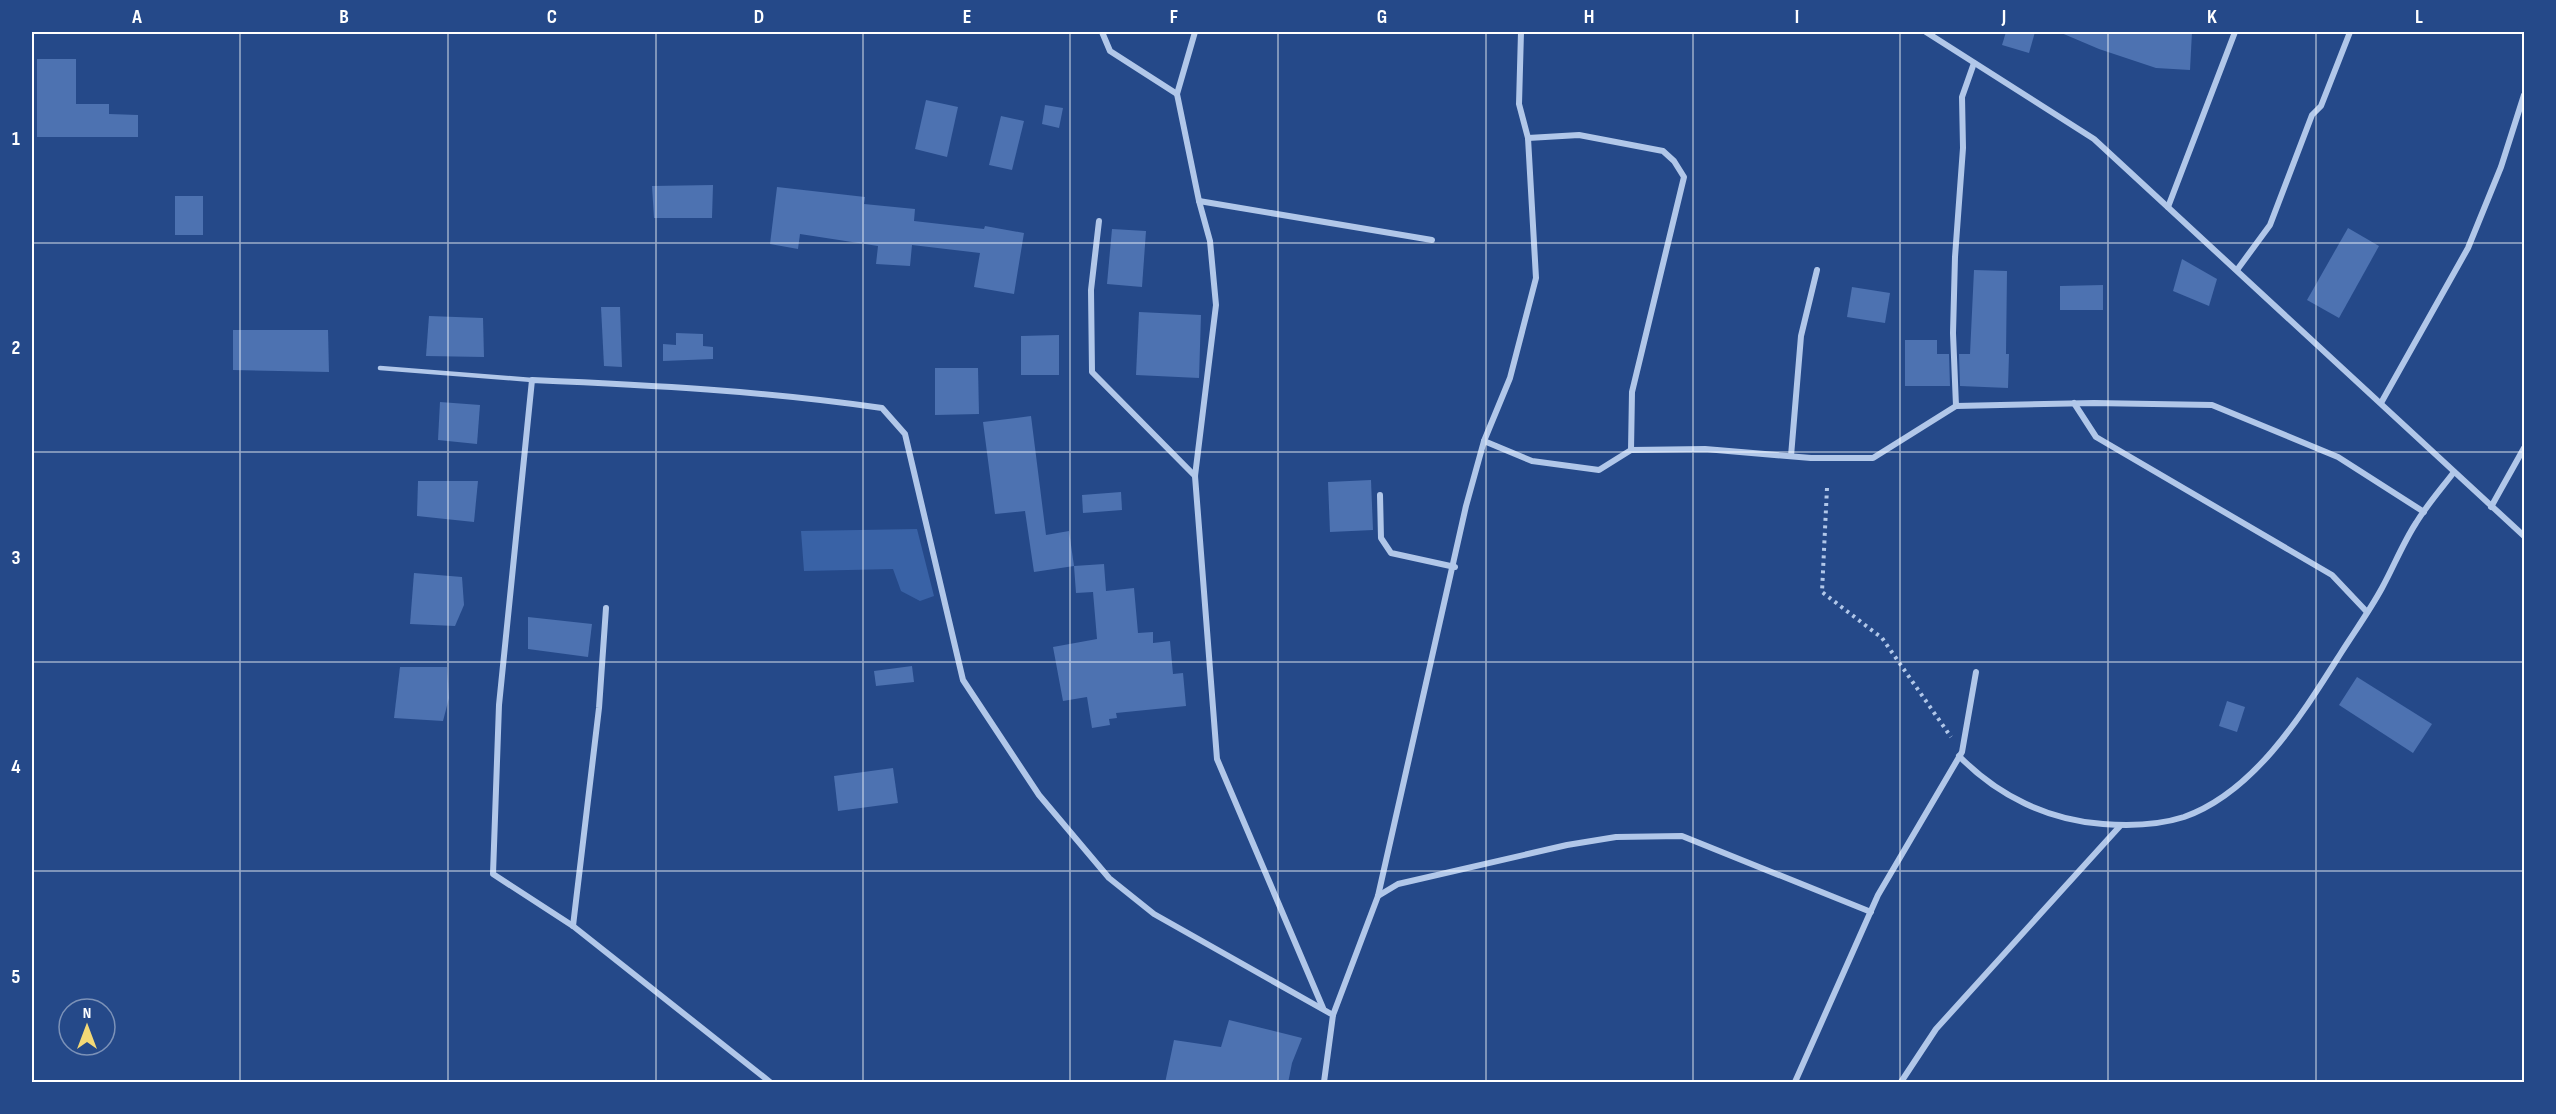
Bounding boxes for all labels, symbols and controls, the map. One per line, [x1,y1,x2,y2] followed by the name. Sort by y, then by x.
[131,5,142,29] text: A
[339,5,349,29] text: B
[547,5,557,29] text: C
[754,5,764,29] text: D
[963,5,971,29] text: E
[1170,5,1178,29] text: F
[1377,5,1387,29] text: G
[1584,5,1594,29] text: H
[1795,5,1799,29] text: I
[2001,5,2006,29] text: J
[2207,5,2217,29] text: K
[2415,5,2423,29] text: L
[12,127,20,151] text: 1
[12,336,20,360] text: 2
[12,546,21,570] text: 3
[11,755,21,779] text: 4
[12,965,21,989] text: 5
[57,997,117,1057] north arrow
[83,1004,91,1023] text: N

